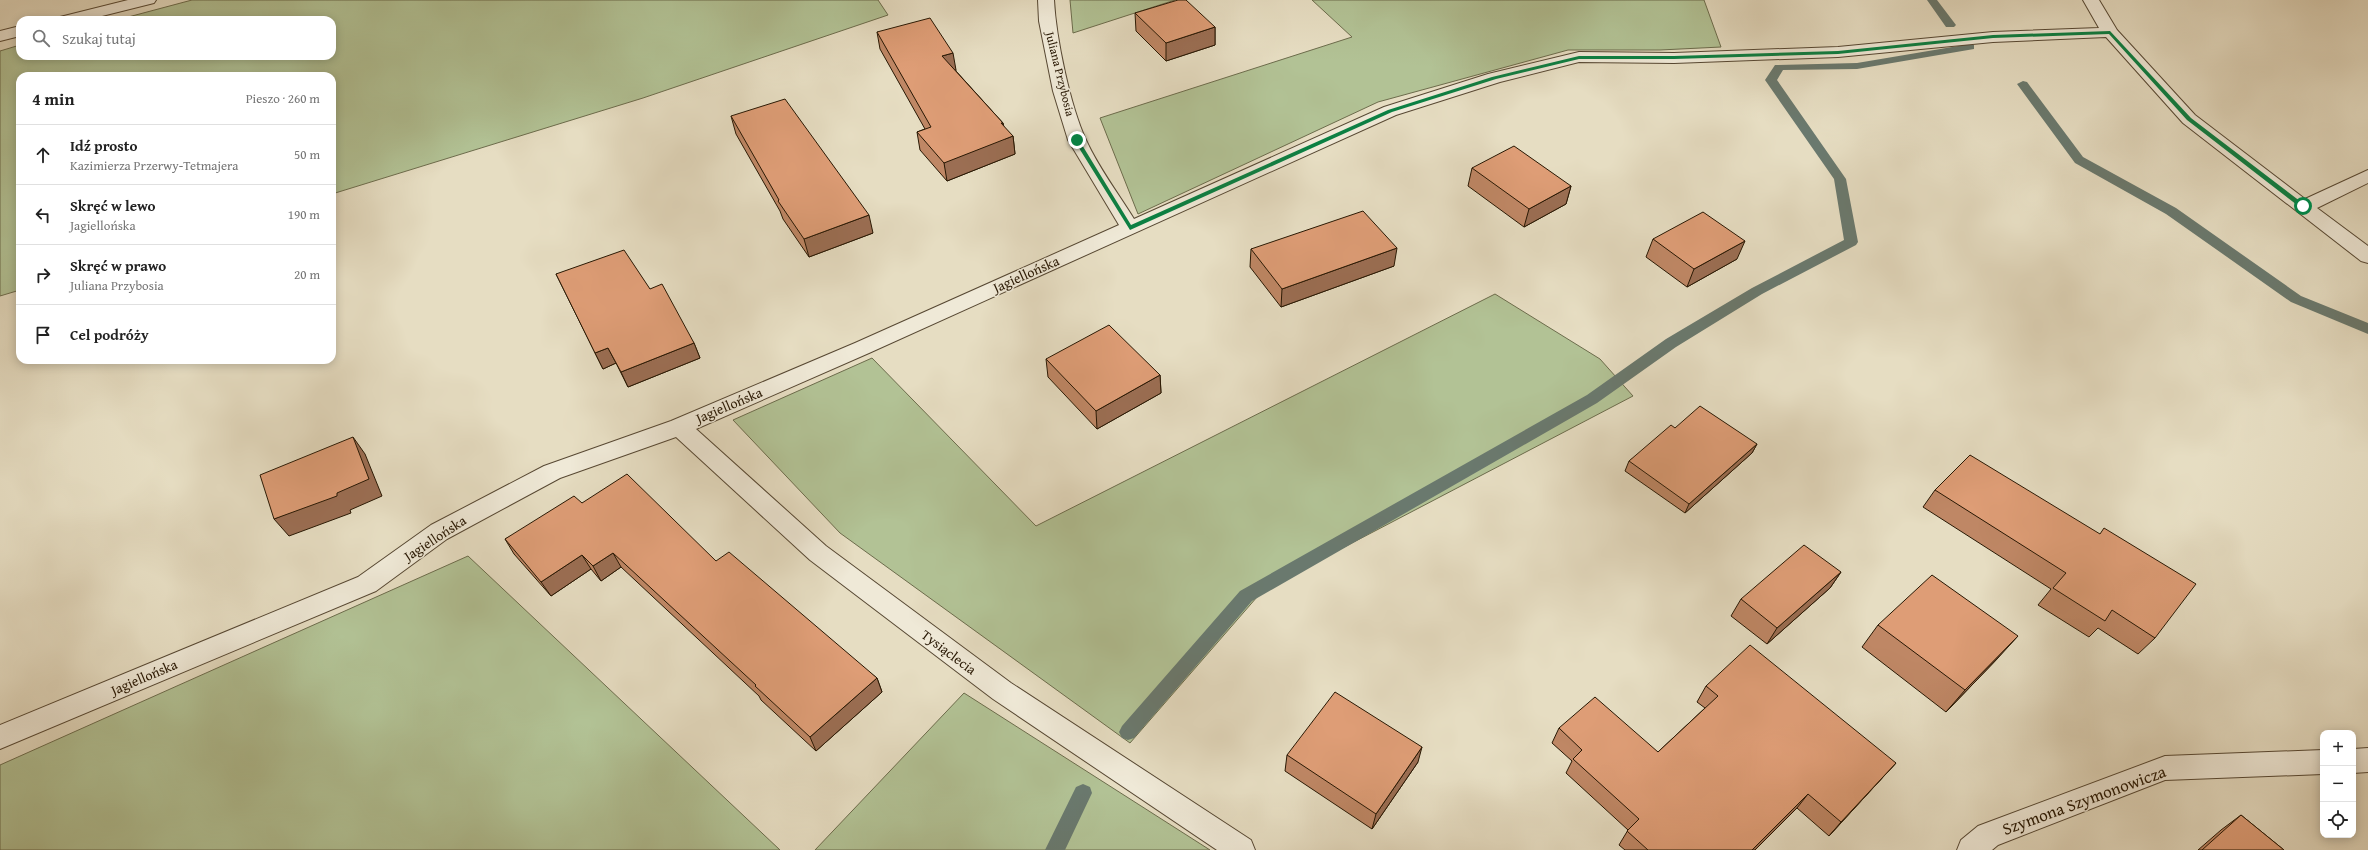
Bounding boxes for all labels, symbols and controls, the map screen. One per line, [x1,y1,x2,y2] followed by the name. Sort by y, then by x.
[16,16,336,60] search box
[30,27,52,49] icon: search
[62,28,136,49] text: Szukaj tutaj
[1041,28,1079,118] street label: Juliana Przybosia
[32,86,74,111] text: 4 min
[246,89,320,108] text: Pieszo · 260 m
[1068,131,1086,149] route end
[70,135,137,156] text: Idź prosto
[32,144,54,166] icon: ahead
[294,145,320,164] text: 50 m
[70,156,238,175] text: Kazimierza Przerwy-Tetmajera
[70,195,156,216] text: Skręć w lewo
[2294,197,2312,215] route start
[32,204,54,226] icon: left
[288,205,320,224] text: 190 m
[70,216,136,235] text: Jagiellońska
[988,250,1063,298] street label: Jagiellońska
[70,255,166,276] text: Skręć w prawo
[32,264,54,286] icon: right
[294,265,320,284] text: 20 m
[70,276,164,295] text: Juliana Przybosia
[32,324,54,346] icon: arrive
[70,324,149,345] text: Cel podróży
[691,382,766,429] street label: Jagiellońska
[398,510,470,567] street label: Jagiellońska
[917,625,981,680] street label: Tysiąclecia
[106,654,181,701] street label: Jagiellońska
[2320,730,2356,838] map controls
[2320,730,2356,766] button: +
[1998,758,2169,841] street label: Szymona Szymonowicza
[2320,766,2356,802] button: −
[2320,802,2356,838] button: locate

